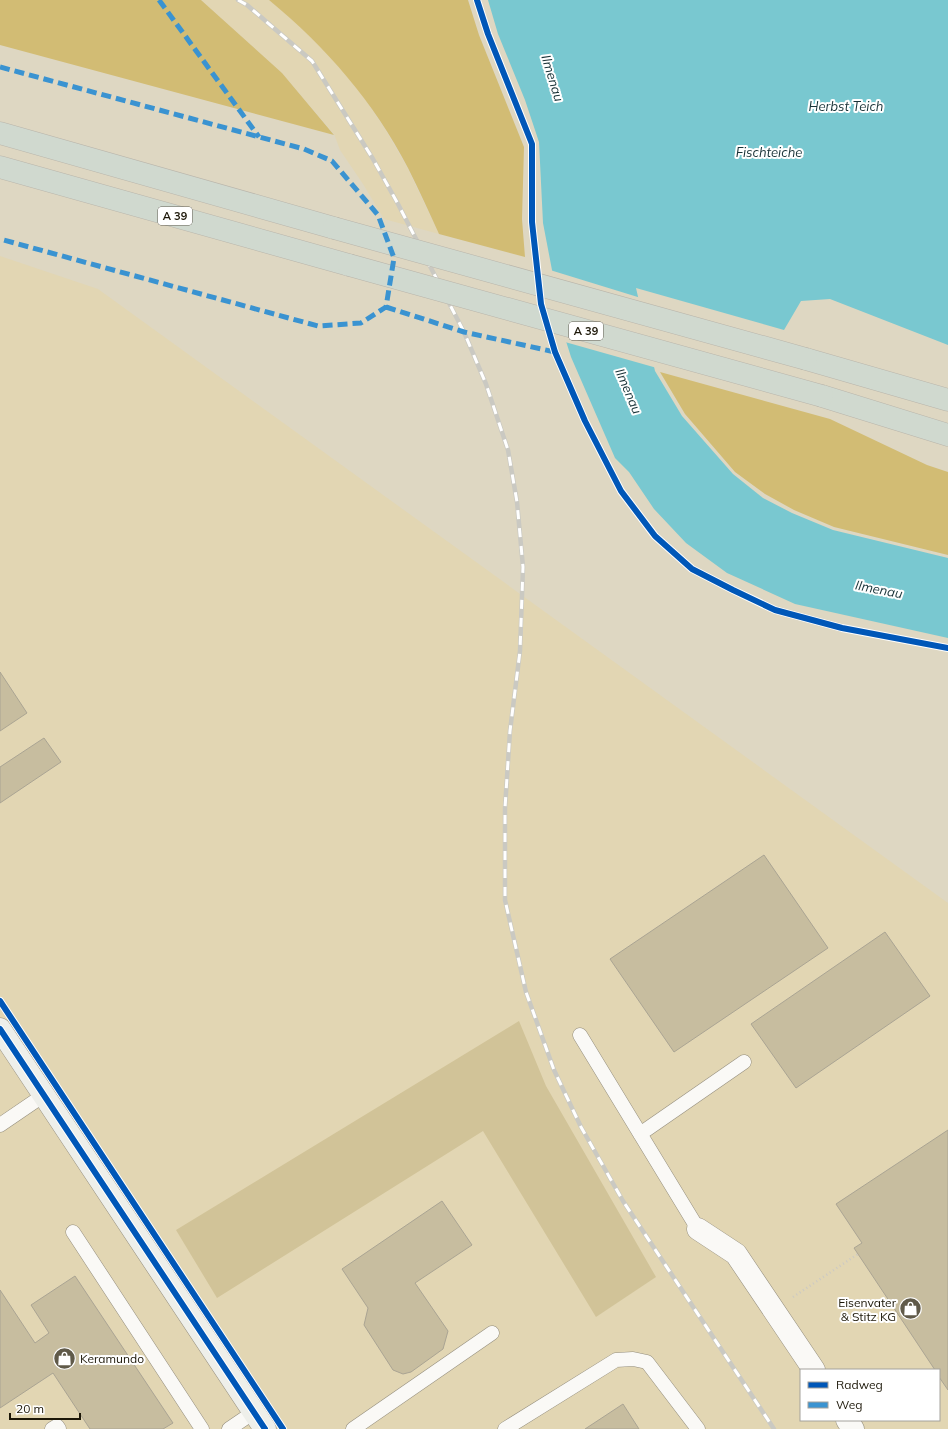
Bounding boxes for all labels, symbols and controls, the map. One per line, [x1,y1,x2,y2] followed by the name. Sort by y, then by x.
[538,53,568,103] water label: Ilmenau
[809,98,883,114] water label: Herbst Teich
[736,144,802,160] water label: Fischteiche
[158,207,192,225] road number: A 39
[569,322,603,340] road number: A 39
[612,366,646,416] water label: Ilmenau
[854,577,904,601] water label: Ilmenau
[838,1295,897,1324] place label: Eisenvater & Stitz KG
[898,1296,924,1322] shop icon: Eisenvater & Stitz KG
[52,1345,78,1371] shop icon: Keramundo
[80,1351,144,1366] place label: Keramundo
[800,1369,940,1421] legend
[836,1377,883,1392] text: Radweg
[10,1395,80,1421] scale bar
[836,1397,862,1412] text: Weg
[16,1401,44,1416] text: 20 m

